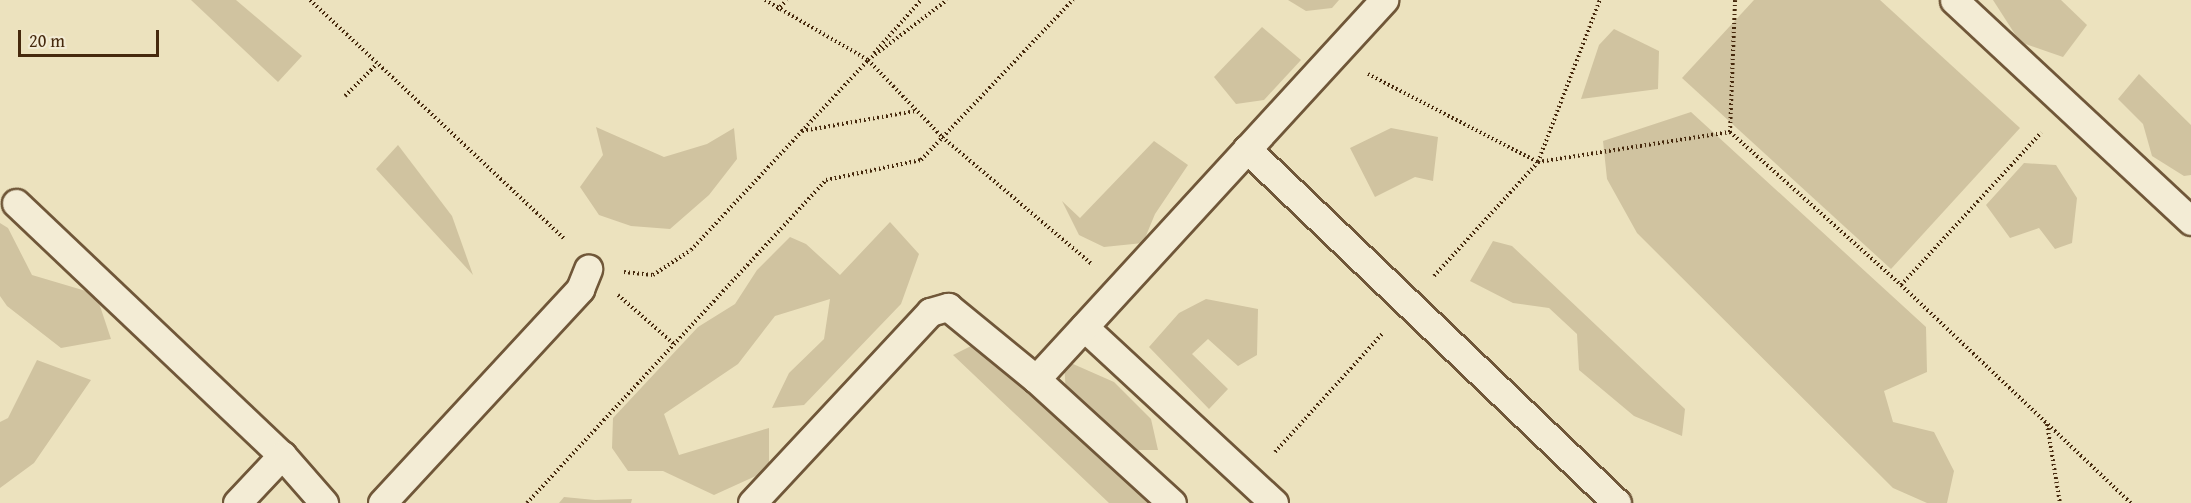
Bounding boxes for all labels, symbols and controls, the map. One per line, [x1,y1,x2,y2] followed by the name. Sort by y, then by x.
[21,18,162,56] scale bar
[29,27,65,54] text: 20 m

